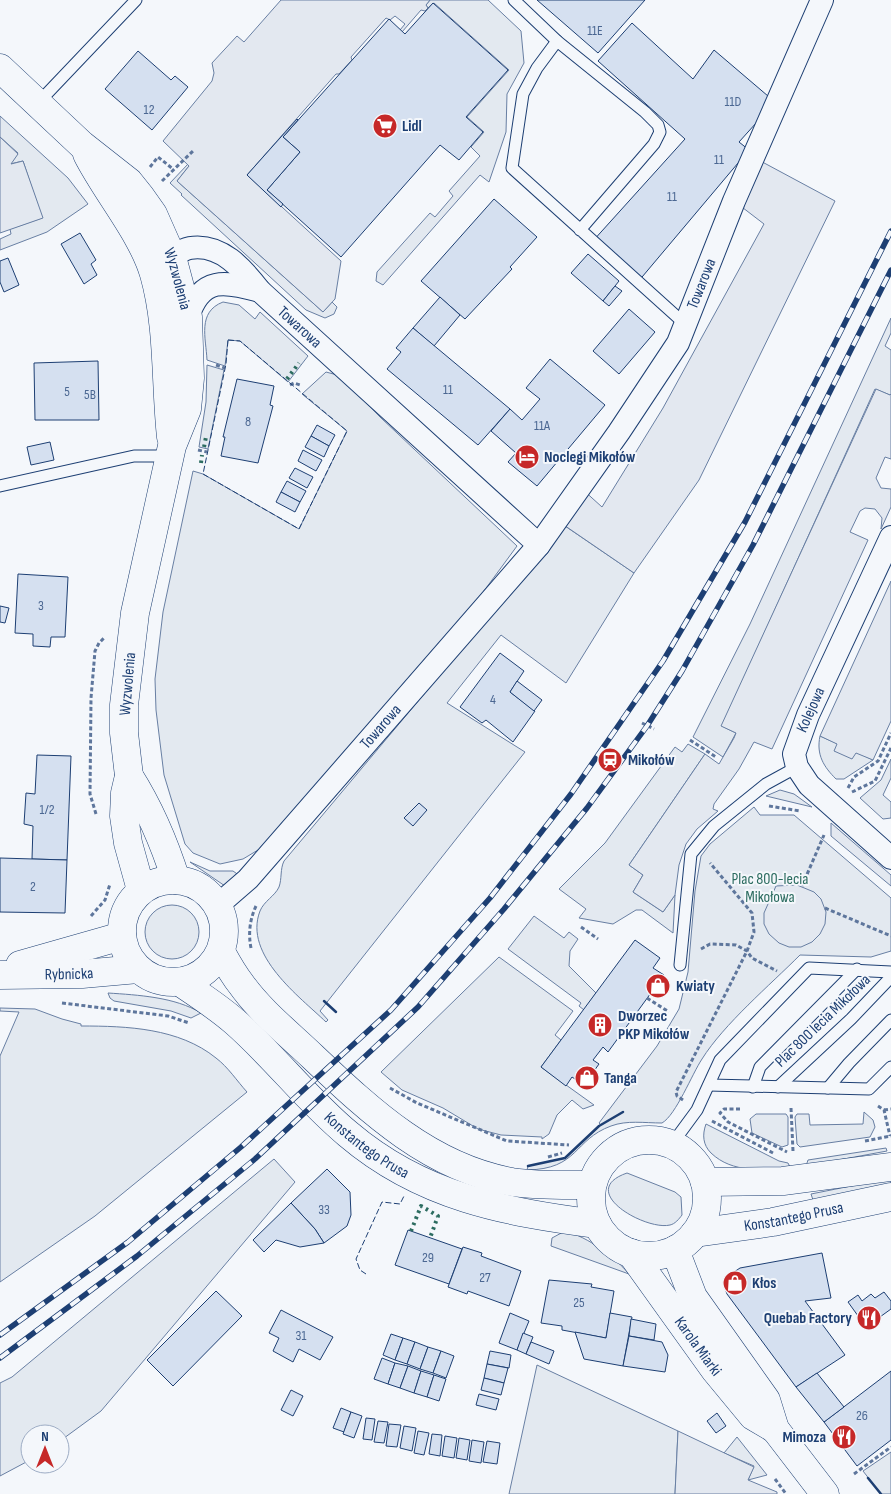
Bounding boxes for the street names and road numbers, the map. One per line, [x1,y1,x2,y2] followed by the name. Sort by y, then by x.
[160,245,195,312] street label: Wyzwolenia
[683,256,720,312] street label: Towarowa
[274,302,326,352] street label: Towarowa
[116,652,140,716] street label: Wyzwolenia
[793,684,829,736] street label: Kolejowa
[357,701,405,753] street label: Towarowa
[45,964,94,984] street label: Rybnicka
[771,971,875,1071] street label: Plac 800 lecia Mikołowa
[320,1108,412,1183] street label: Konstantego Prusa
[743,1198,845,1235] street label: Konstantego Prusa
[670,1313,726,1380] street label: Karola Miarki

